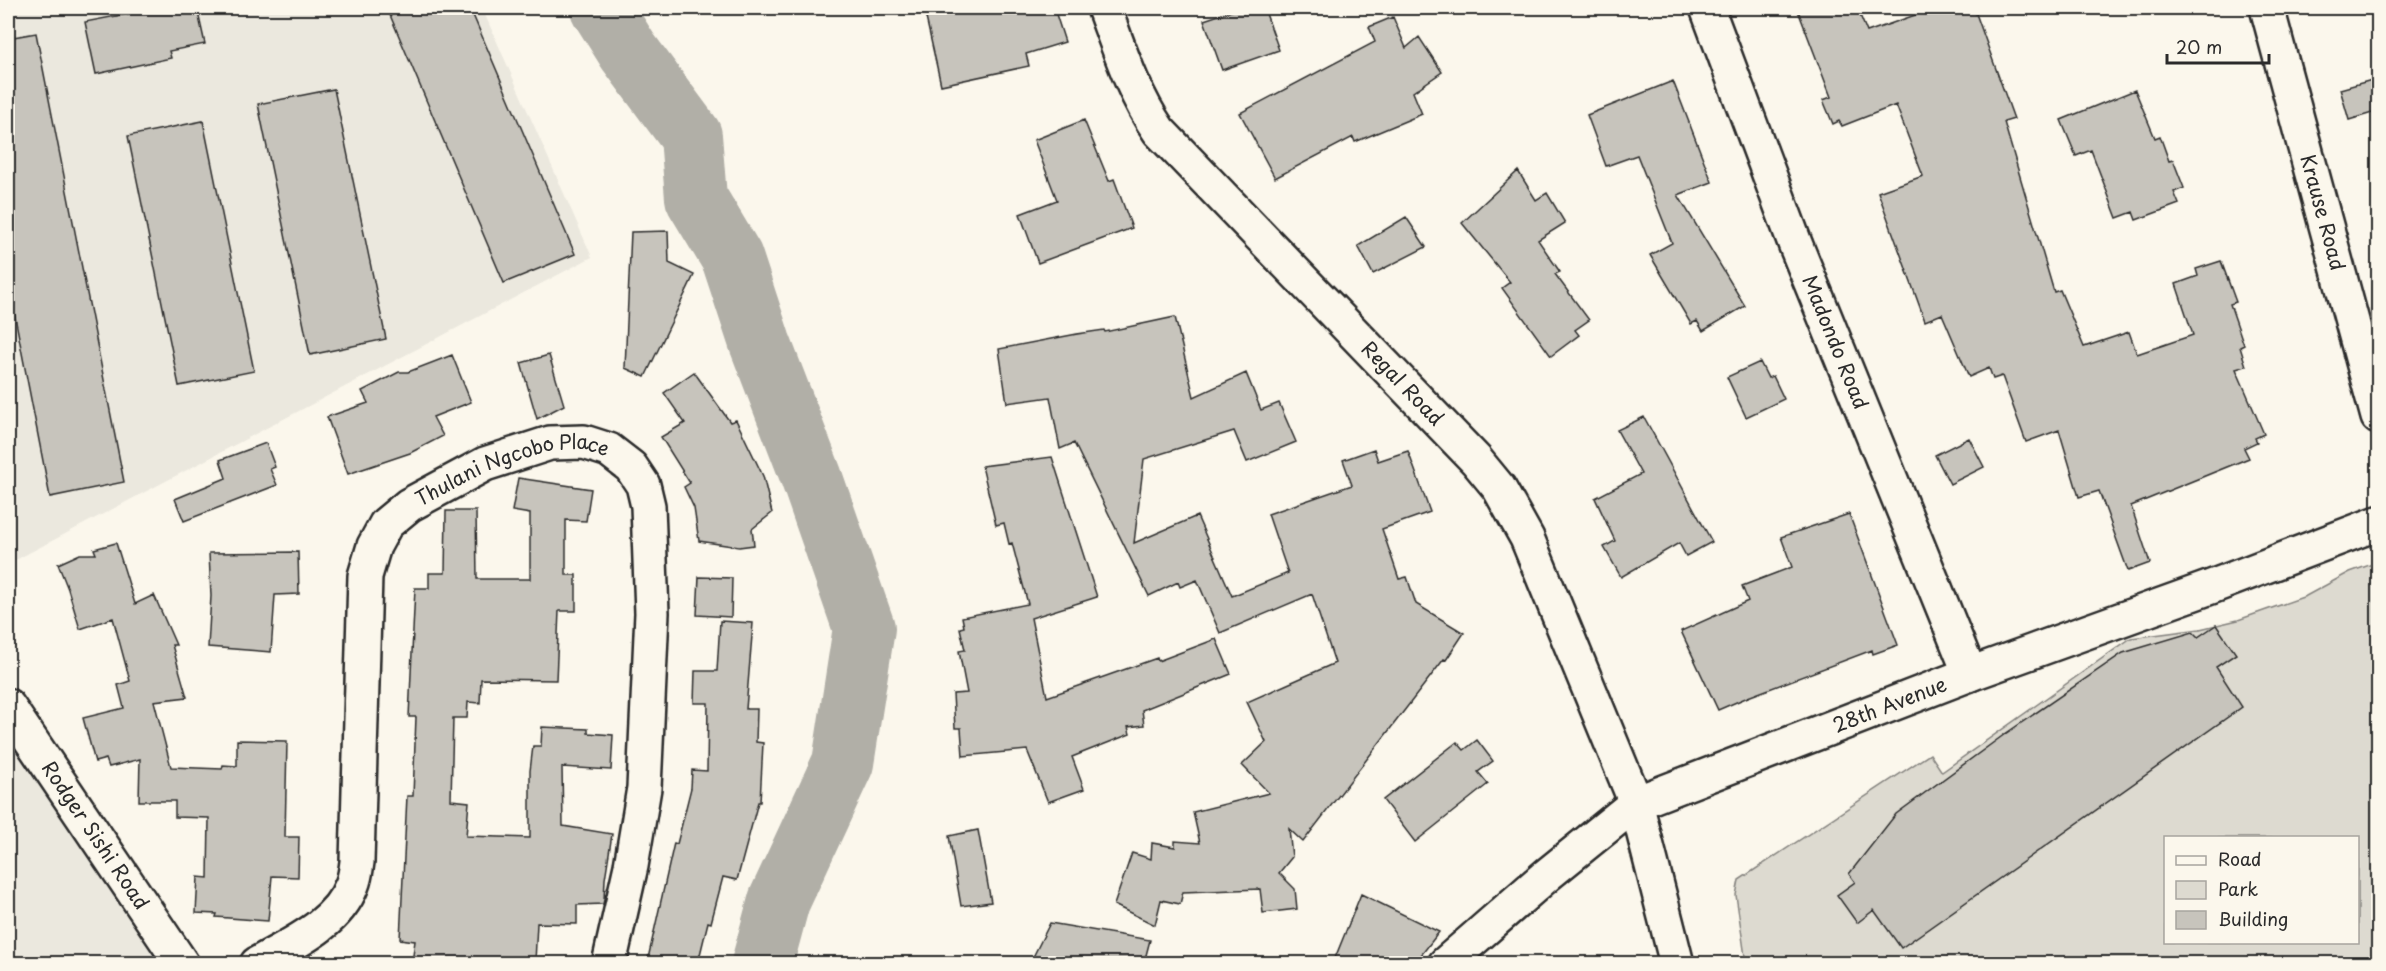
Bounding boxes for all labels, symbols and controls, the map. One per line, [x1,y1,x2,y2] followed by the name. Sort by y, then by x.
[2167,27,2269,65] scale bar
[2176,33,2222,60] text: 20 m
[2293,151,2354,274] street label: Krause Road
[1795,270,1877,413] street label: Madondo Road
[1355,334,1451,432] street label: Regal Road
[410,426,613,513] street label: Thulani Ngcobo Place
[1828,668,1951,740] street label: 28th Avenue
[35,754,157,915] street label: Rodger Sishi Road
[2164,836,2359,944] legend
[2218,845,2262,872] text: Road
[2218,875,2258,902] text: Park
[2218,905,2288,932] text: Building

